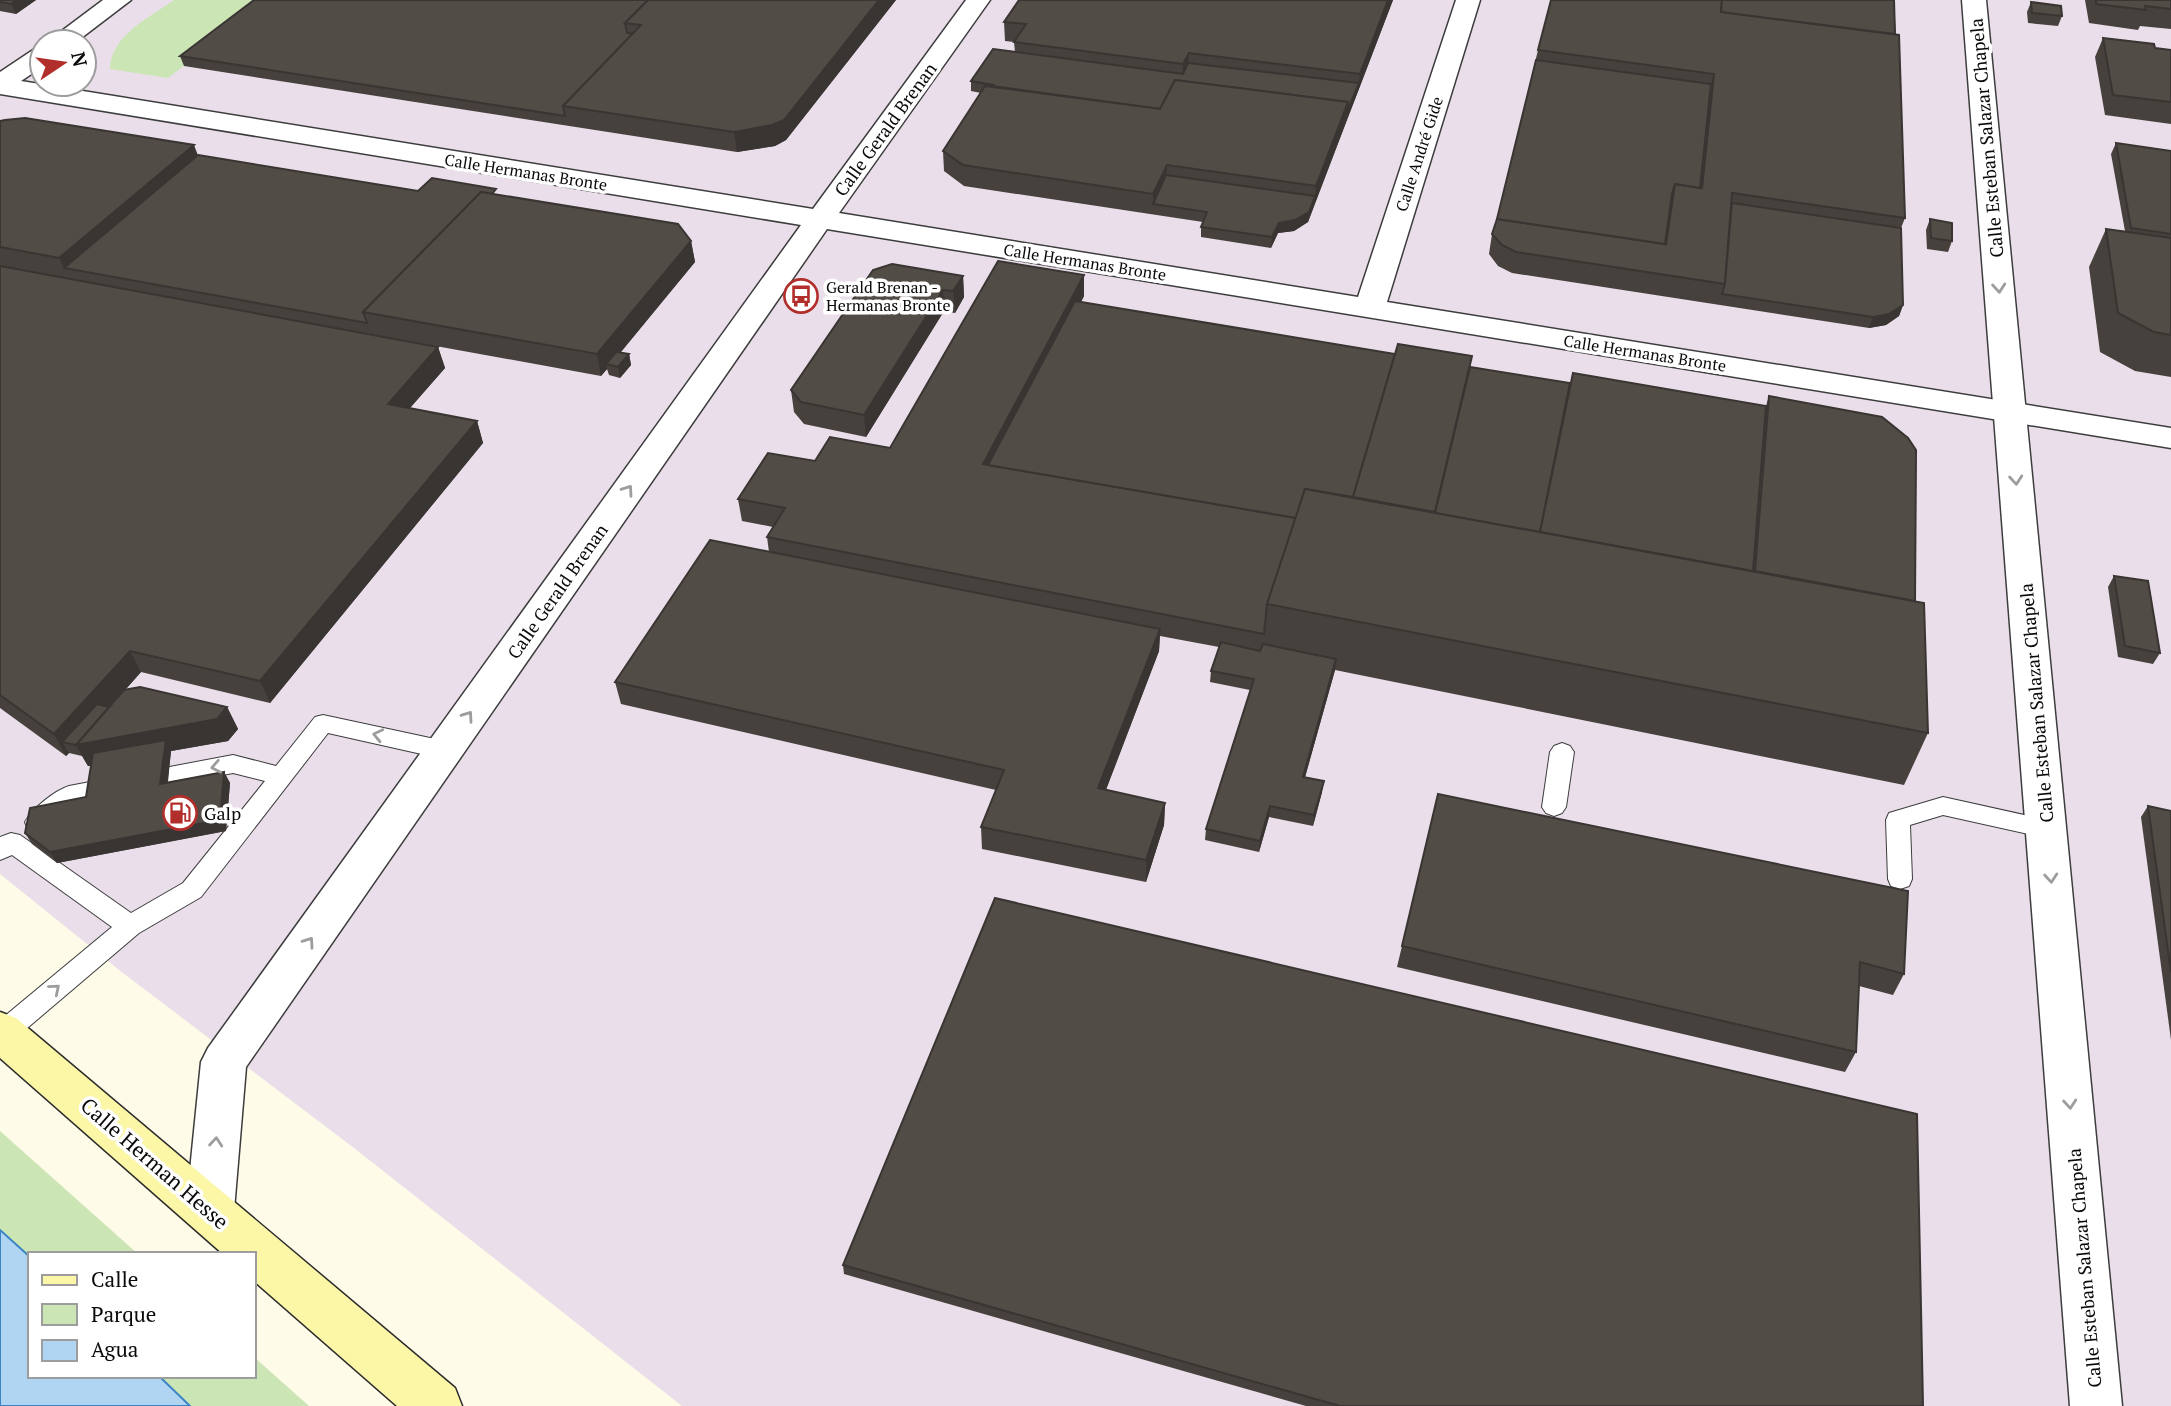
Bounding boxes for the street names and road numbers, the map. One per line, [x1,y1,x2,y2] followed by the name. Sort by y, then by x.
[1964,17,2008,259] street label: Calle Esteban Salazar Chapela
[828,57,942,201] street label: Calle Gerald Brenan
[1390,94,1448,214] street label: Calle André Gide
[443,148,609,196] street label: Calle Hermanas Bronte
[1002,238,1168,286] street label: Calle Hermanas Bronte
[1562,329,1728,377] street label: Calle Hermanas Bronte
[501,518,613,663] street label: Calle Gerald Brenan
[2014,582,2058,824] street label: Calle Esteban Salazar Chapela
[75,1091,235,1235] street label: Calle Herman Hesse
[2062,1147,2106,1389] street label: Calle Esteban Salazar Chapela

